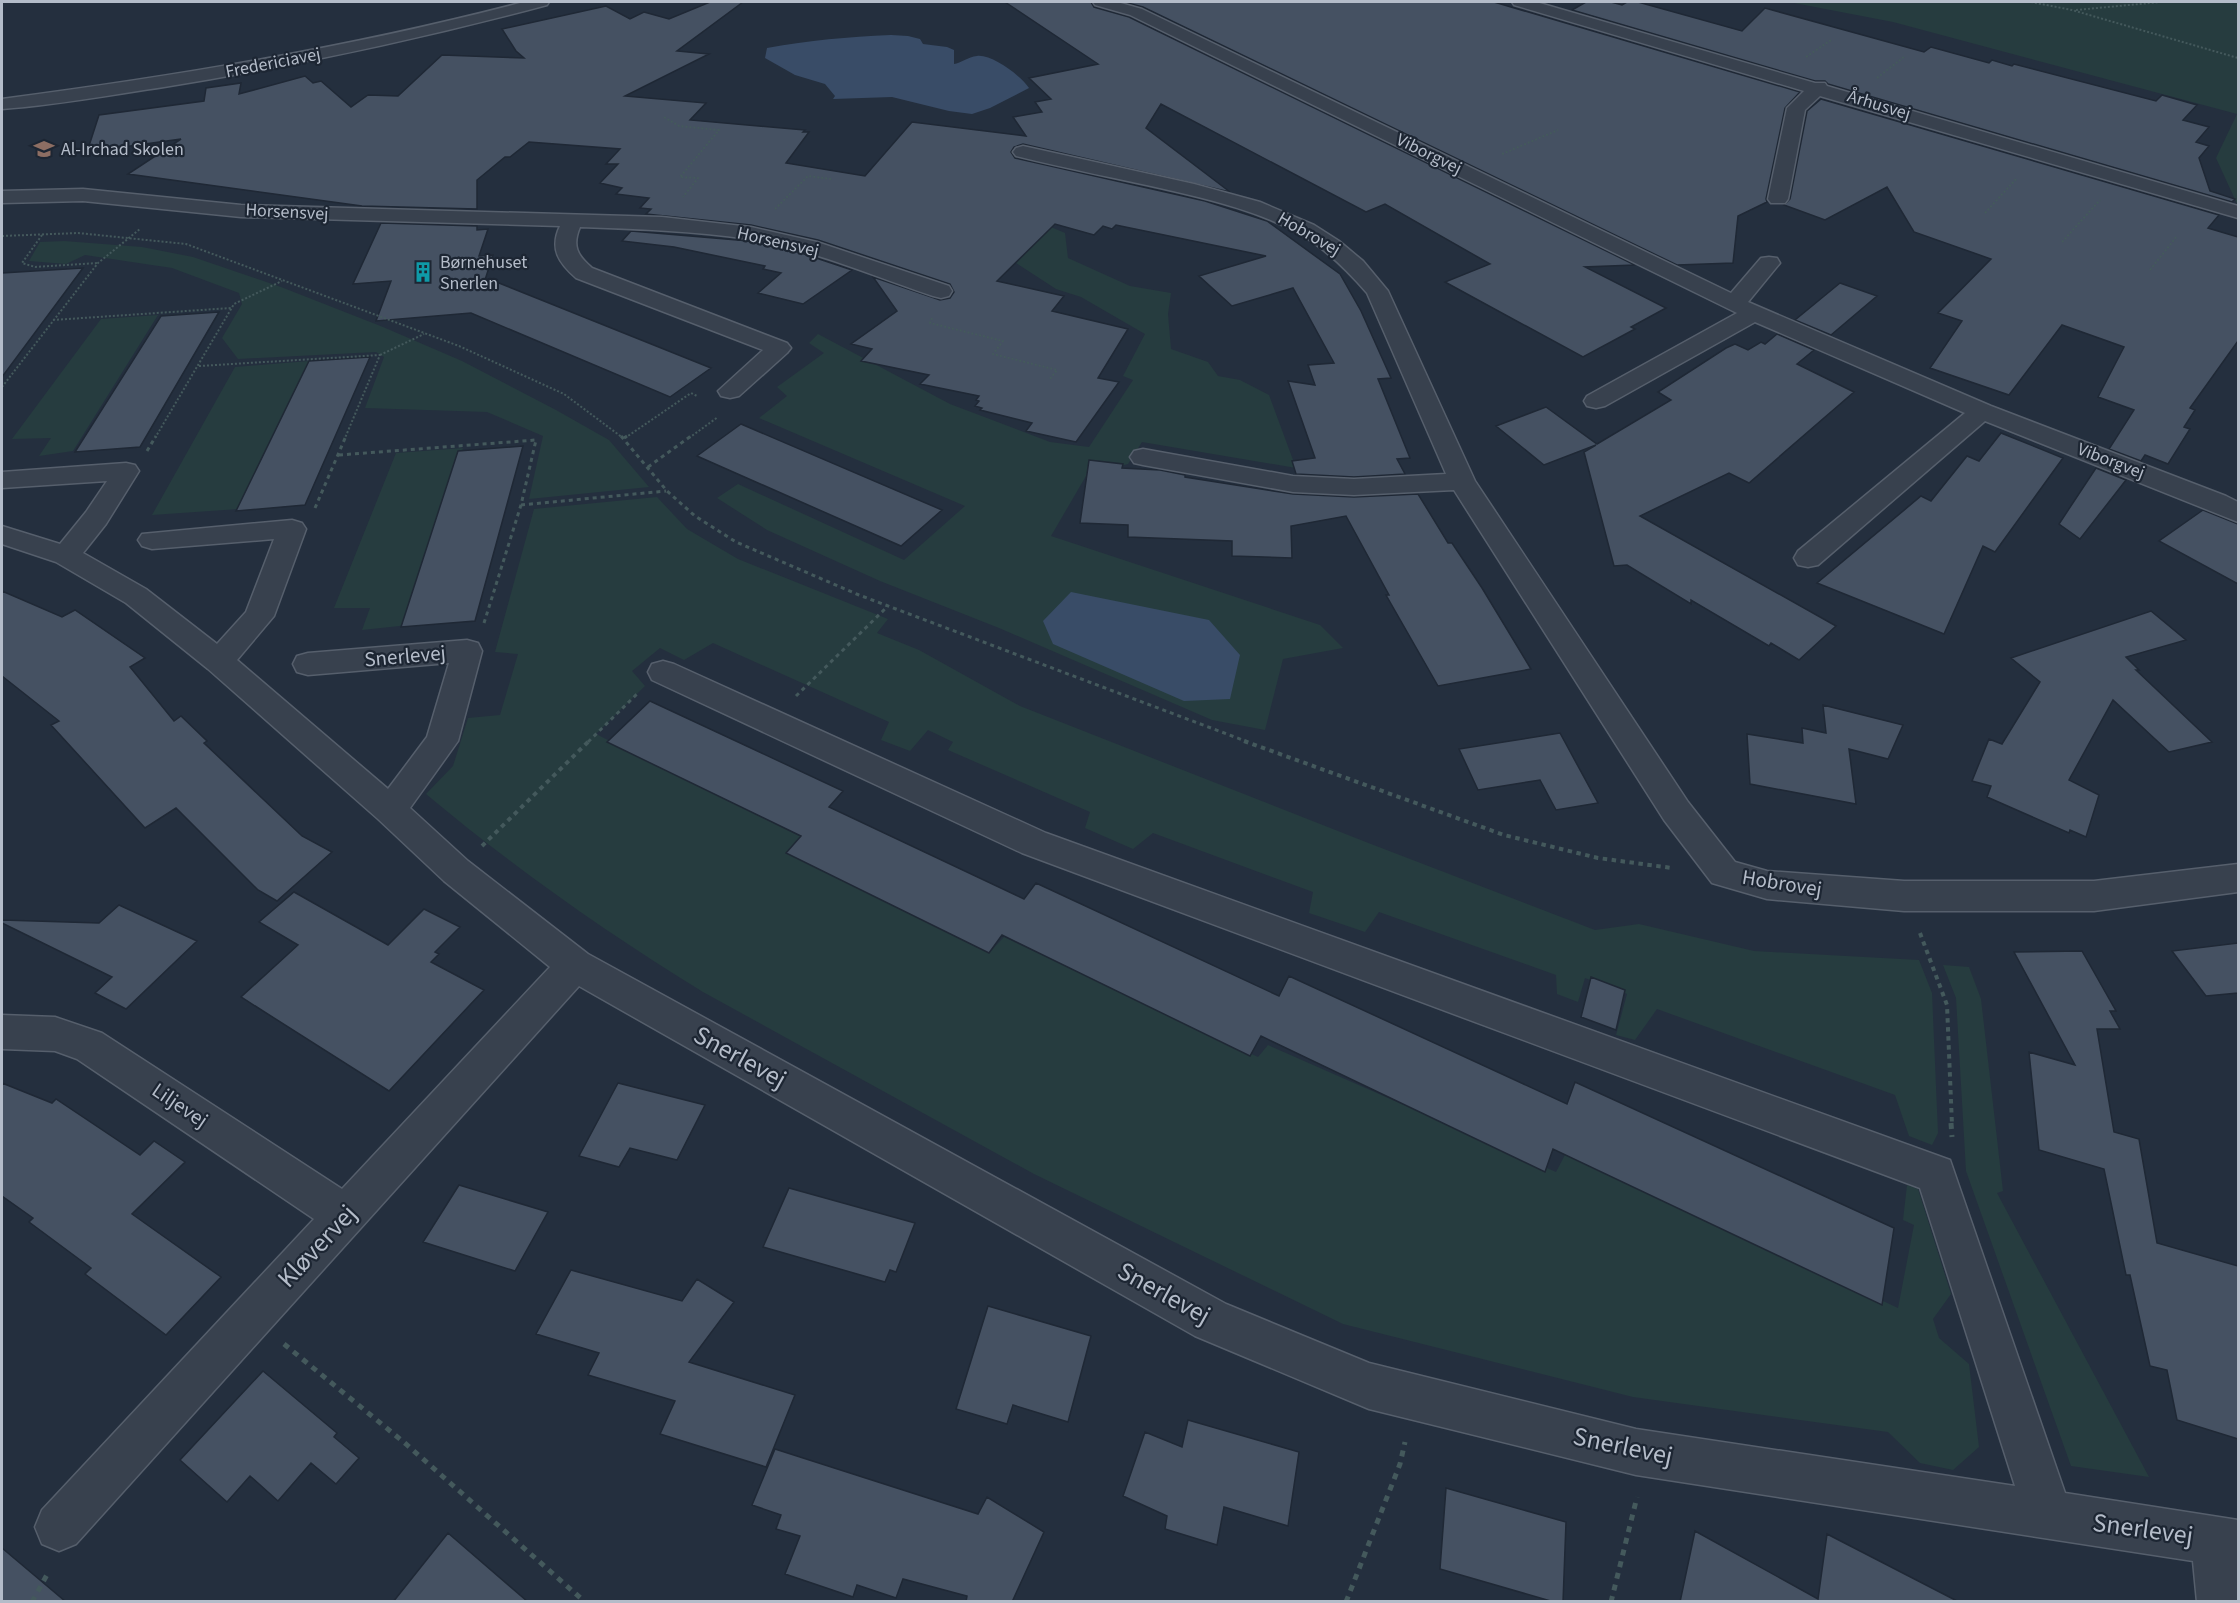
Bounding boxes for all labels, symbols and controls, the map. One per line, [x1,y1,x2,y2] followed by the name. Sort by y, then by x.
[223,42,323,84] street label: Fredericiavej
[1844,84,1914,126] street label: Århusvej
[1392,127,1466,181] street label: Viborgvej
[32,137,56,161] school or university icon: Al-Irchad Skolen
[61,137,184,162] place label: Al-Irchad Skolen
[245,197,329,227] street label: Horsensvej
[1273,206,1345,262] street label: Hobrovej
[735,220,821,264] street label: Horsensvej
[440,250,527,296] place label: Børnehuset Snerlen
[411,260,435,284] building icon: Børnehuset Snerlen
[2074,437,2148,485] street label: Viborgvej
[363,638,447,674] street label: Snerlevej
[1740,862,1824,904] street label: Hobrovej
[687,1016,793,1098] street label: Snerlevej
[146,1075,214,1135] street label: Liljevej
[269,1196,365,1296] street label: Kløvervej
[1111,1252,1217,1334] street label: Snerlevej
[1570,1417,1676,1475] street label: Snerlevej
[2090,1504,2196,1554] street label: Snerlevej

